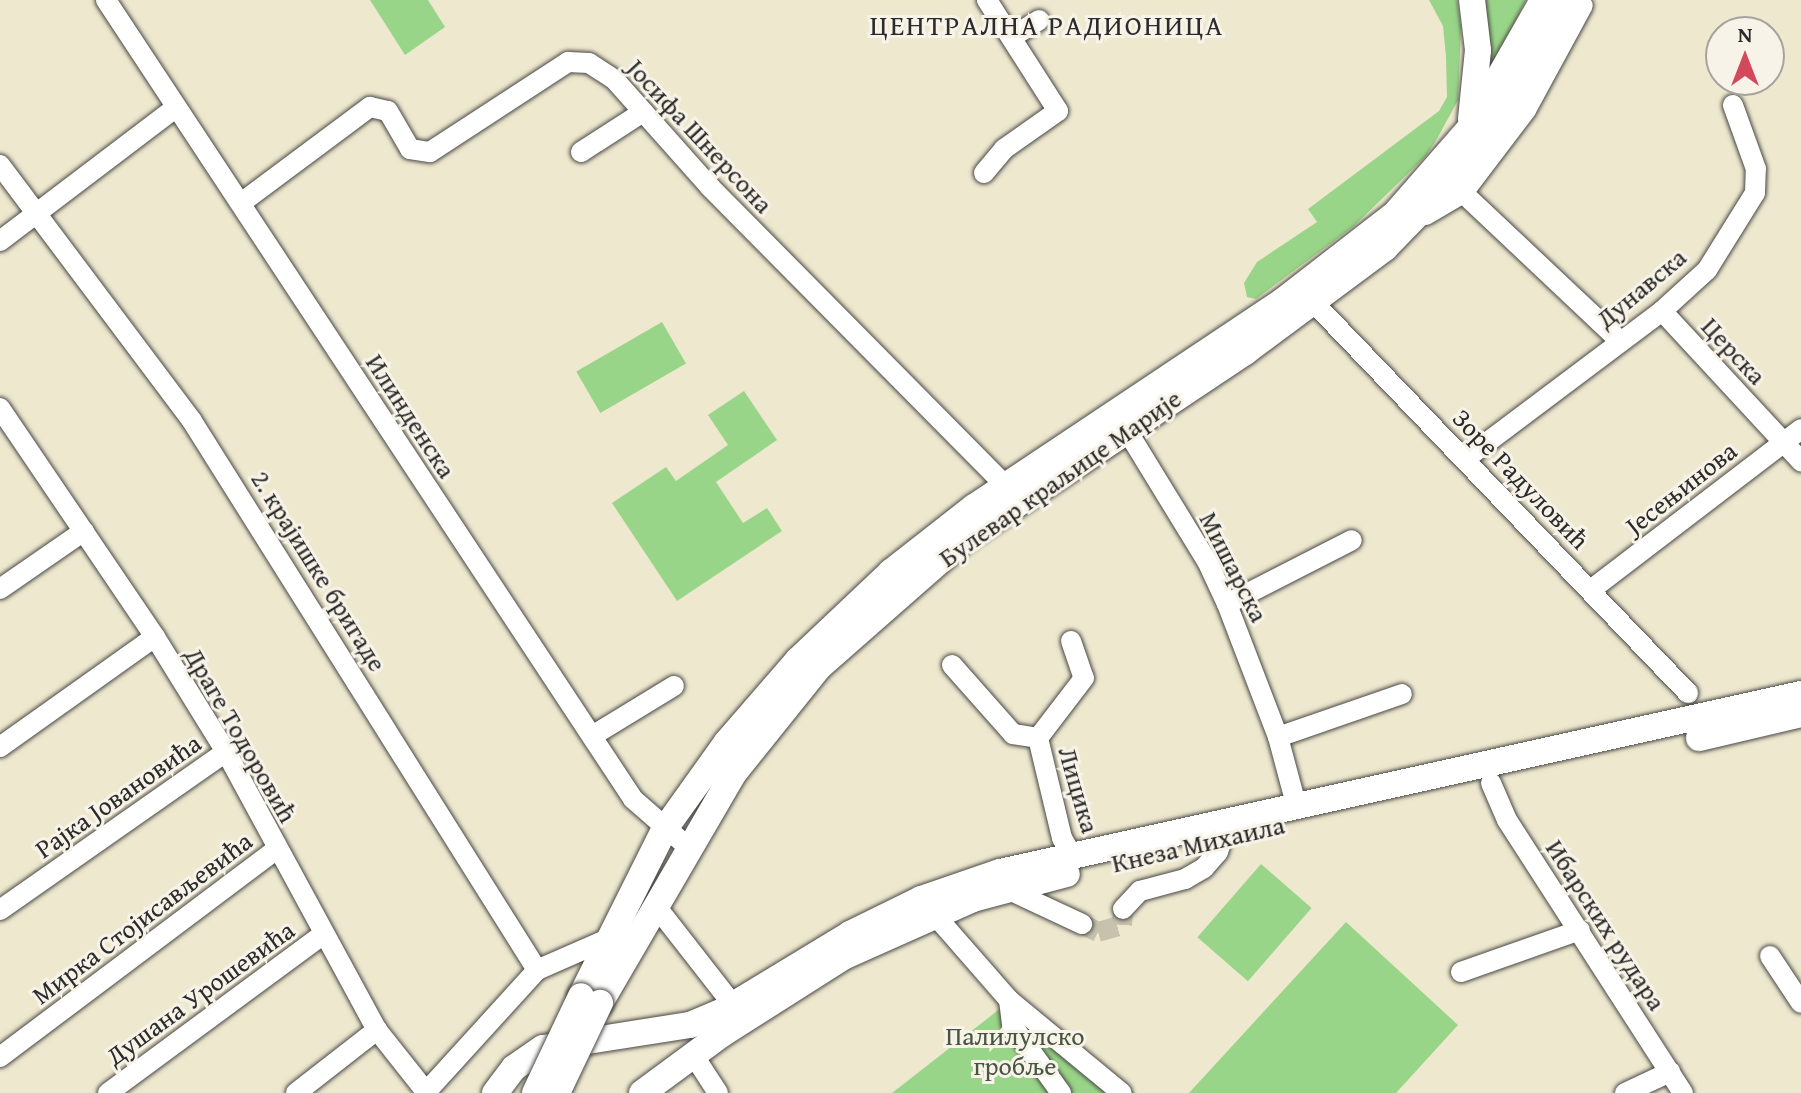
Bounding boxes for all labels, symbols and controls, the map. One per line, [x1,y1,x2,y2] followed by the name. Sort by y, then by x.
[870,8,1224,42] district label: ЦЕНТРАЛНА РАДИОНИЦА
[1705,16,1785,96] north arrow
[1738,18,1752,50] text: N
[621,52,779,220] street label: Јосифа Шнерсона
[1590,241,1692,335] street label: Дунавска
[1695,311,1773,391] street label: Церска
[359,348,463,484] street label: Илинденска
[933,383,1187,573] street label: Булевар краљице Марије
[1446,402,1596,556] street label: Зоре Радуловић
[1619,435,1743,541] street label: Јесењинова
[245,465,393,677] street label: 2. крајишке бригаде
[1193,507,1275,627] street label: Мишарска
[178,642,304,828] street label: Драге Тодоровић
[29,727,207,865] street label: Рајка Јовановића
[1052,743,1106,837] street label: Лицика
[1109,809,1287,879] street label: Кнеза Михаила
[26,825,258,1011] street label: Мирка Стојисављевића
[1539,834,1673,1016] street label: Ибарских рудара
[100,914,300,1072] street label: Душана Урошевића
[945,1020,1085,1082] park label: Палилулско гробље

